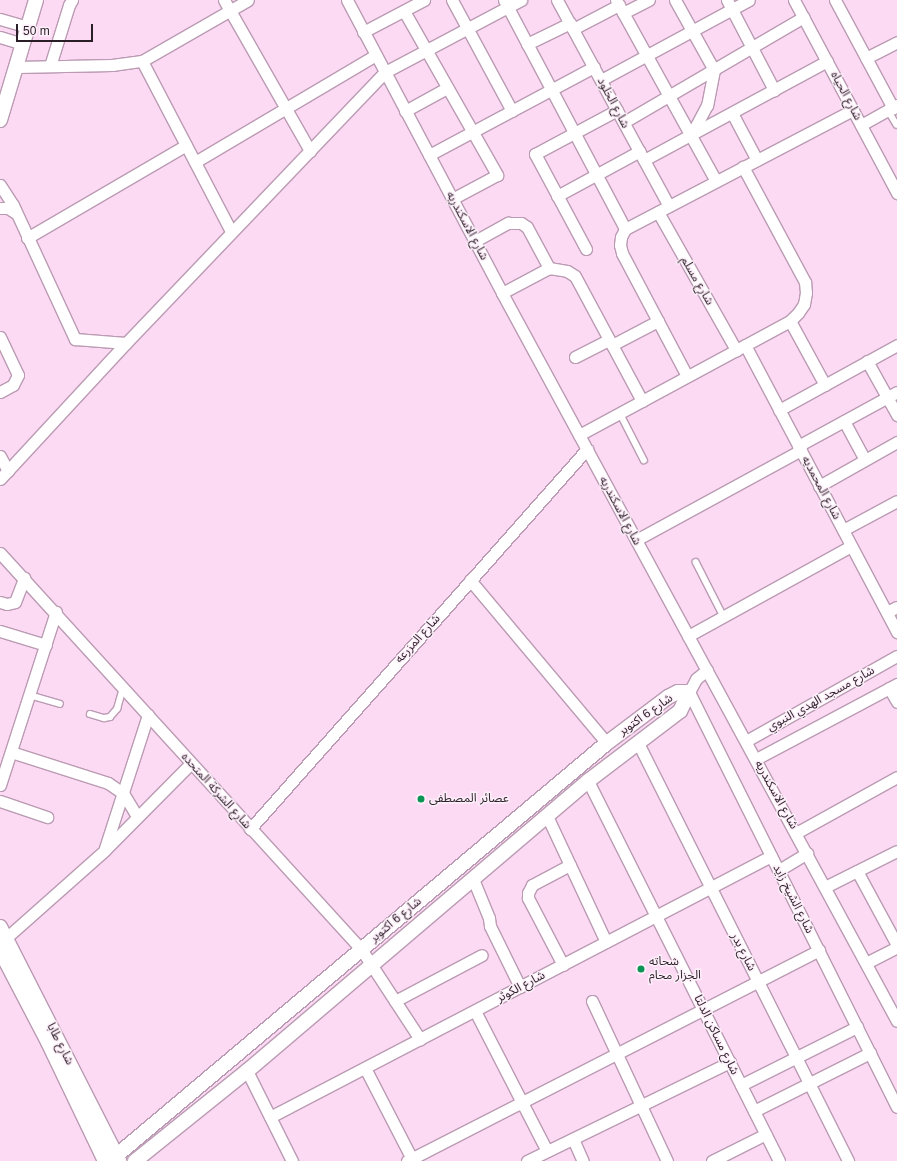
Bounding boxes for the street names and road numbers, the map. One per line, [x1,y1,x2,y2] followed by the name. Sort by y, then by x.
[827,69,865,123] street label: شارع الحياه
[594,75,632,131] street label: شارع الخلود
[443,189,491,263] street label: شارع الاسكندريه
[677,254,717,308] street label: شارع مسلم
[798,454,844,522] street label: شارع المحمديه
[596,474,644,548] street label: شارع الاسكندريه
[392,612,444,666] street label: شارع المزرعه
[765,663,877,735] street label: شارع مسجد الهدي النبوي
[616,691,676,739] street label: شارع 6 اكتوبر
[178,750,254,832] street label: شارع الشركة المتحده
[751,758,801,832] street label: شارع الاسكندريه
[769,862,817,936] street label: شارع الشيخ زايد
[367,894,425,946] street label: شارع 6 اكتوبر
[727,931,759,973] street label: شارع بدر
[494,968,548,1006] street label: شارع الكوثر
[690,993,742,1077] street label: شارع مساكن الدلتا
[43,1021,77,1067] street label: شارع طابا

